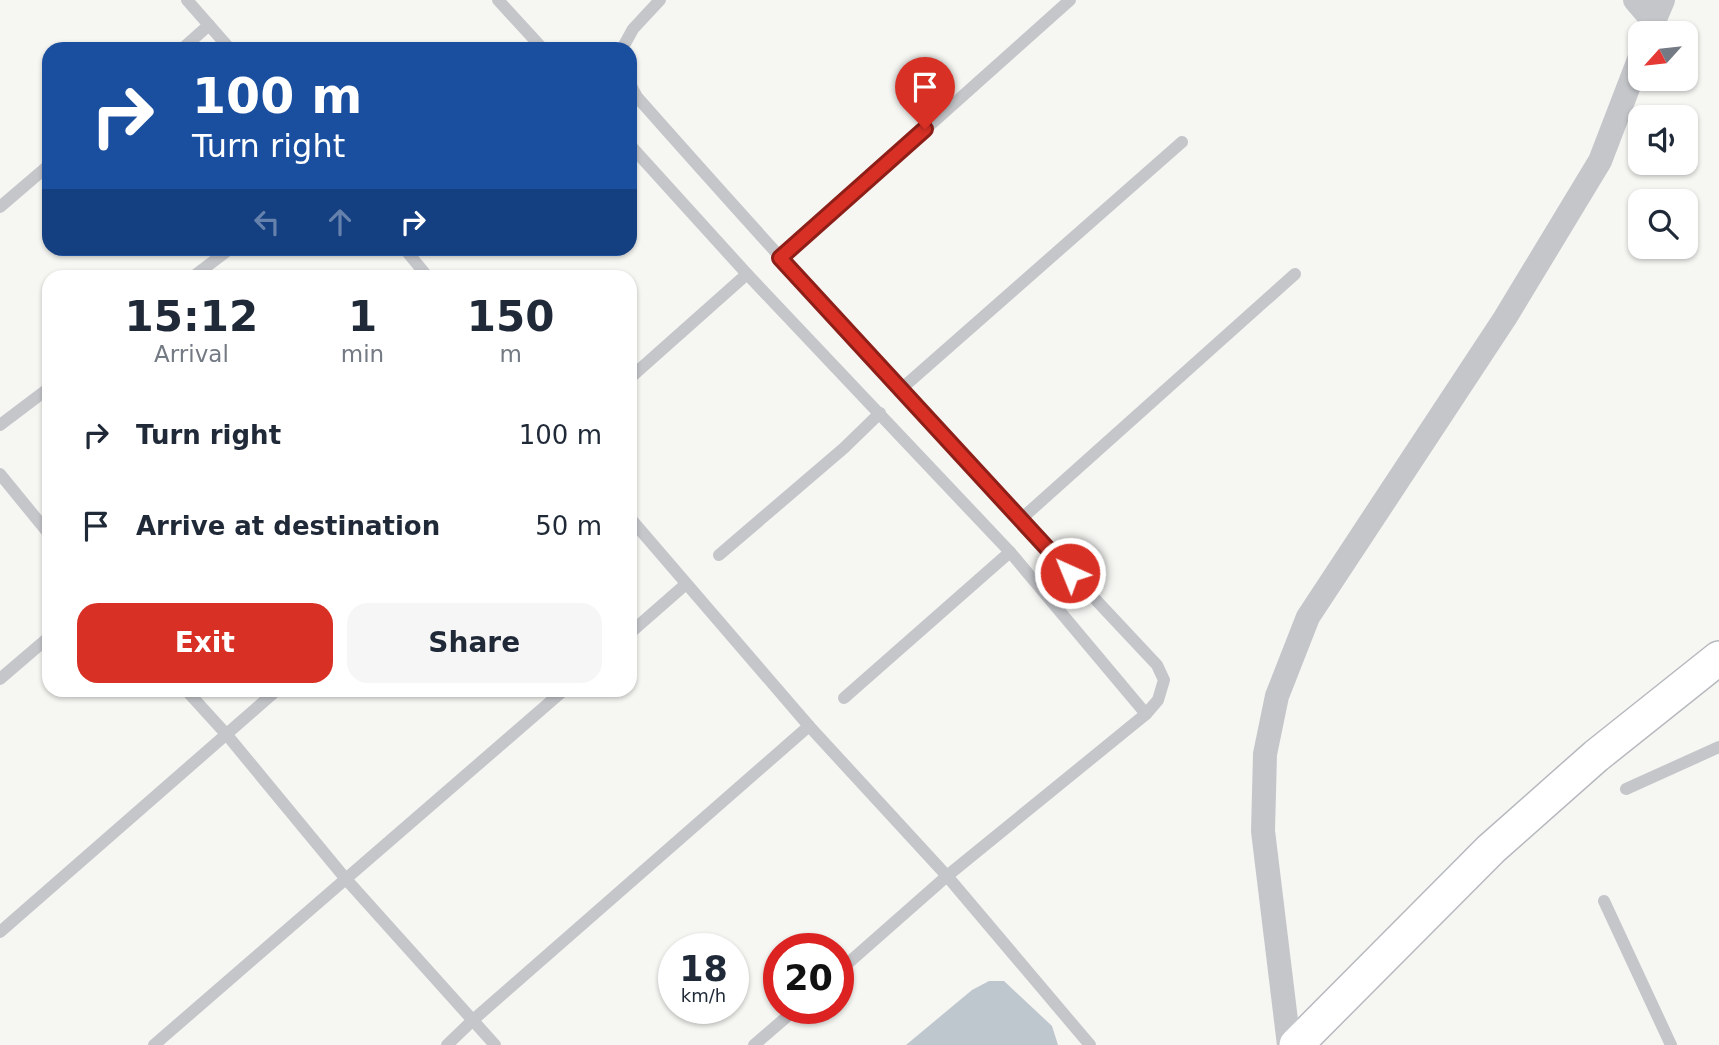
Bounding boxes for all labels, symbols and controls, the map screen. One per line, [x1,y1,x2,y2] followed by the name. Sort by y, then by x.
[1628,21,1698,91] north arrow
[1628,21,1698,259] map controls
[895,57,955,129] pin
[192,68,362,125] text: 100 m
[906,68,944,106] icon: arrive
[77,70,168,161] icon: right
[1628,105,1698,175] button: sound
[192,127,345,165] text: Turn right
[1628,189,1698,259] button: search
[248,203,286,241] icon: left
[321,203,359,241] icon: ahead
[394,203,432,241] icon: right
[125,292,258,341] text: 15:12
[348,292,377,341] text: 1
[467,292,554,341] text: 150
[154,341,229,367] text: Arrival
[341,341,384,367] text: min
[499,341,522,367] text: m
[77,416,115,454] icon: right
[136,420,281,450] text: Turn right
[519,420,602,450] text: 100 m
[77,507,115,545] icon: arrive
[136,511,440,541] text: Arrive at destination
[535,511,602,541] text: 50 m
[1033,536,1107,610] position arrow
[77,603,333,683] button: Exit
[347,603,602,683] button: Share
[763,933,854,1024] speed limit sign: 20
[679,949,728,989] text: 18
[681,985,726,1006] text: km/h

